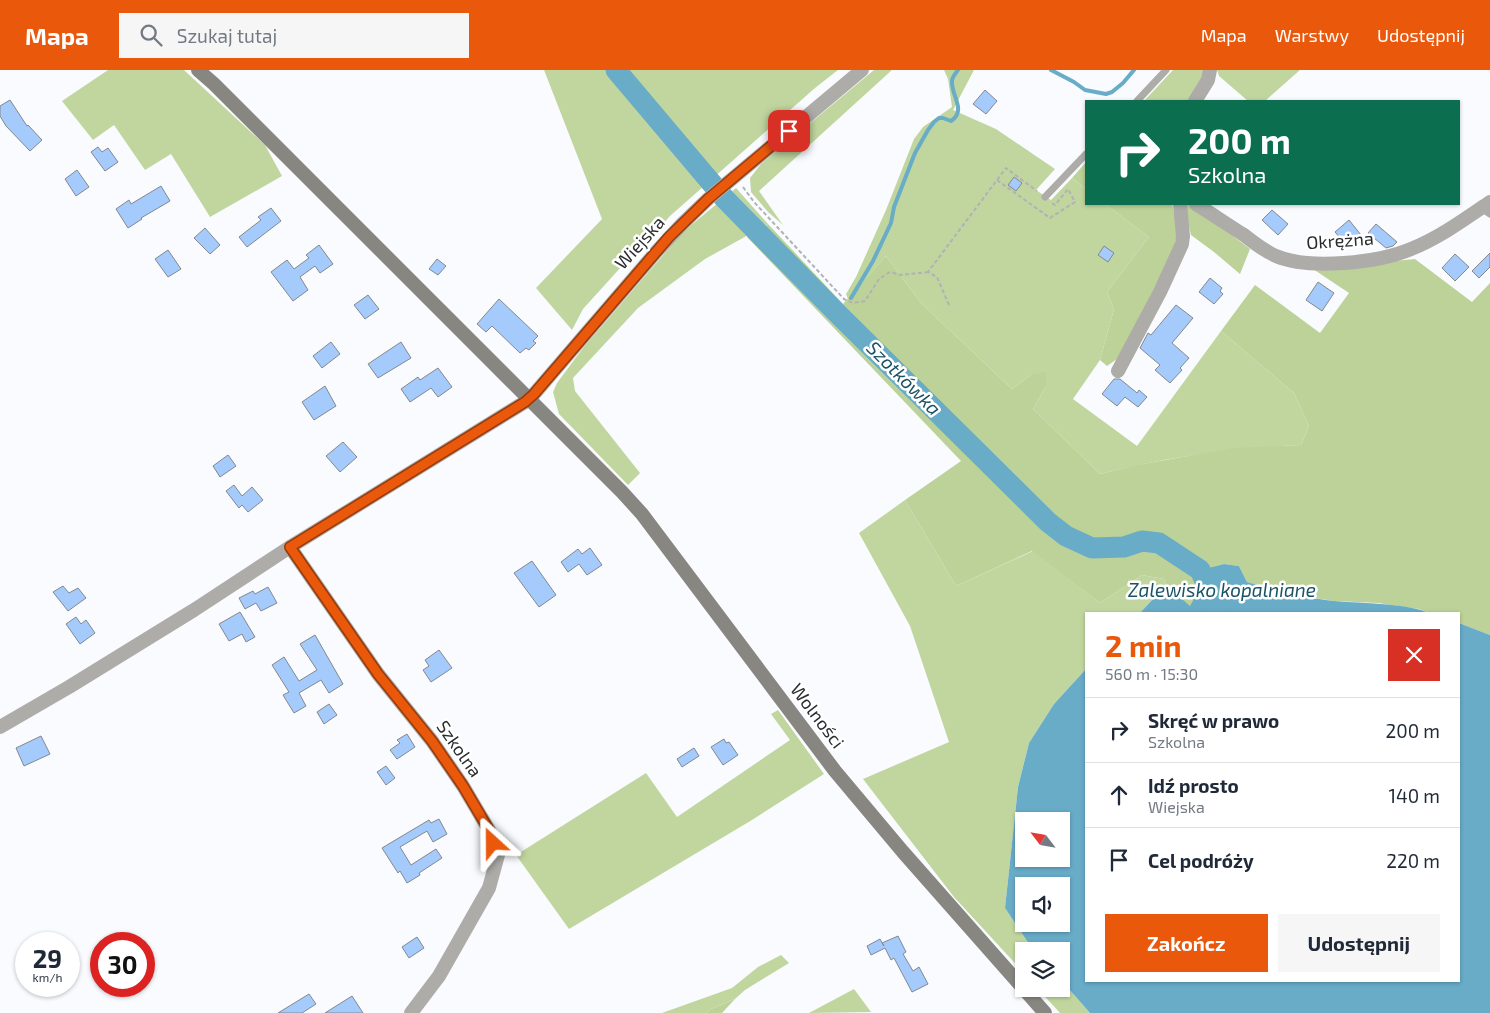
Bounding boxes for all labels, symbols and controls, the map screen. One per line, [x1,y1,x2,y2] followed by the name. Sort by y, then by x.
[119,13,469,58] search box
[25,21,89,50] text: Mapa
[137,21,165,49] icon: search
[177,24,277,47] text: Szukaj tutaj
[1201,24,1247,46] text: Mapa
[1275,24,1349,46] text: Warstwy
[1377,24,1465,46] text: Udostępnij
[768,110,810,152] pin
[775,117,803,145] icon: arrive
[1188,119,1291,161] text: 200 m
[1105,120,1170,185] icon: right
[1188,161,1266,187] text: Szkolna
[610,211,669,273] street label: Wiejska
[1306,227,1374,253] street label: Okrężna
[863,336,946,419] water label: Szotkówka
[1128,578,1316,601] water label: Zalewisko kopalniane
[1105,627,1182,663] text: 2 min
[1388,629,1440,681] button: close
[1105,664,1198,683] text: 560 m · 15:30
[786,679,849,752] street label: Wolności
[1148,709,1279,732] text: Skręć w prawo
[432,716,487,781] street label: Szkolna
[1105,716,1133,744] icon: right
[1386,719,1440,742] text: 200 m
[1148,732,1205,751] text: Szkolna
[1148,774,1239,797] text: Idź prosto
[1105,781,1133,809] icon: ahead
[1388,784,1440,807] text: 140 m
[1148,797,1205,816] text: Wiejska
[1015,812,1070,868] north arrow
[1015,812,1070,997] map controls
[466,816,518,868] position arrow
[1105,846,1133,874] icon: arrive
[1148,849,1254,872] text: Cel podróży
[1386,849,1440,872] text: 220 m
[1015,877,1070,932] button: sound
[1105,914,1268,972] button: Zakończ
[1278,914,1440,972] button: Udostępnij
[90,932,155,997] speed limit sign: 30
[1015,942,1070,997] button: layers
[33,943,62,973] text: 29
[33,970,62,984] text: km/h

